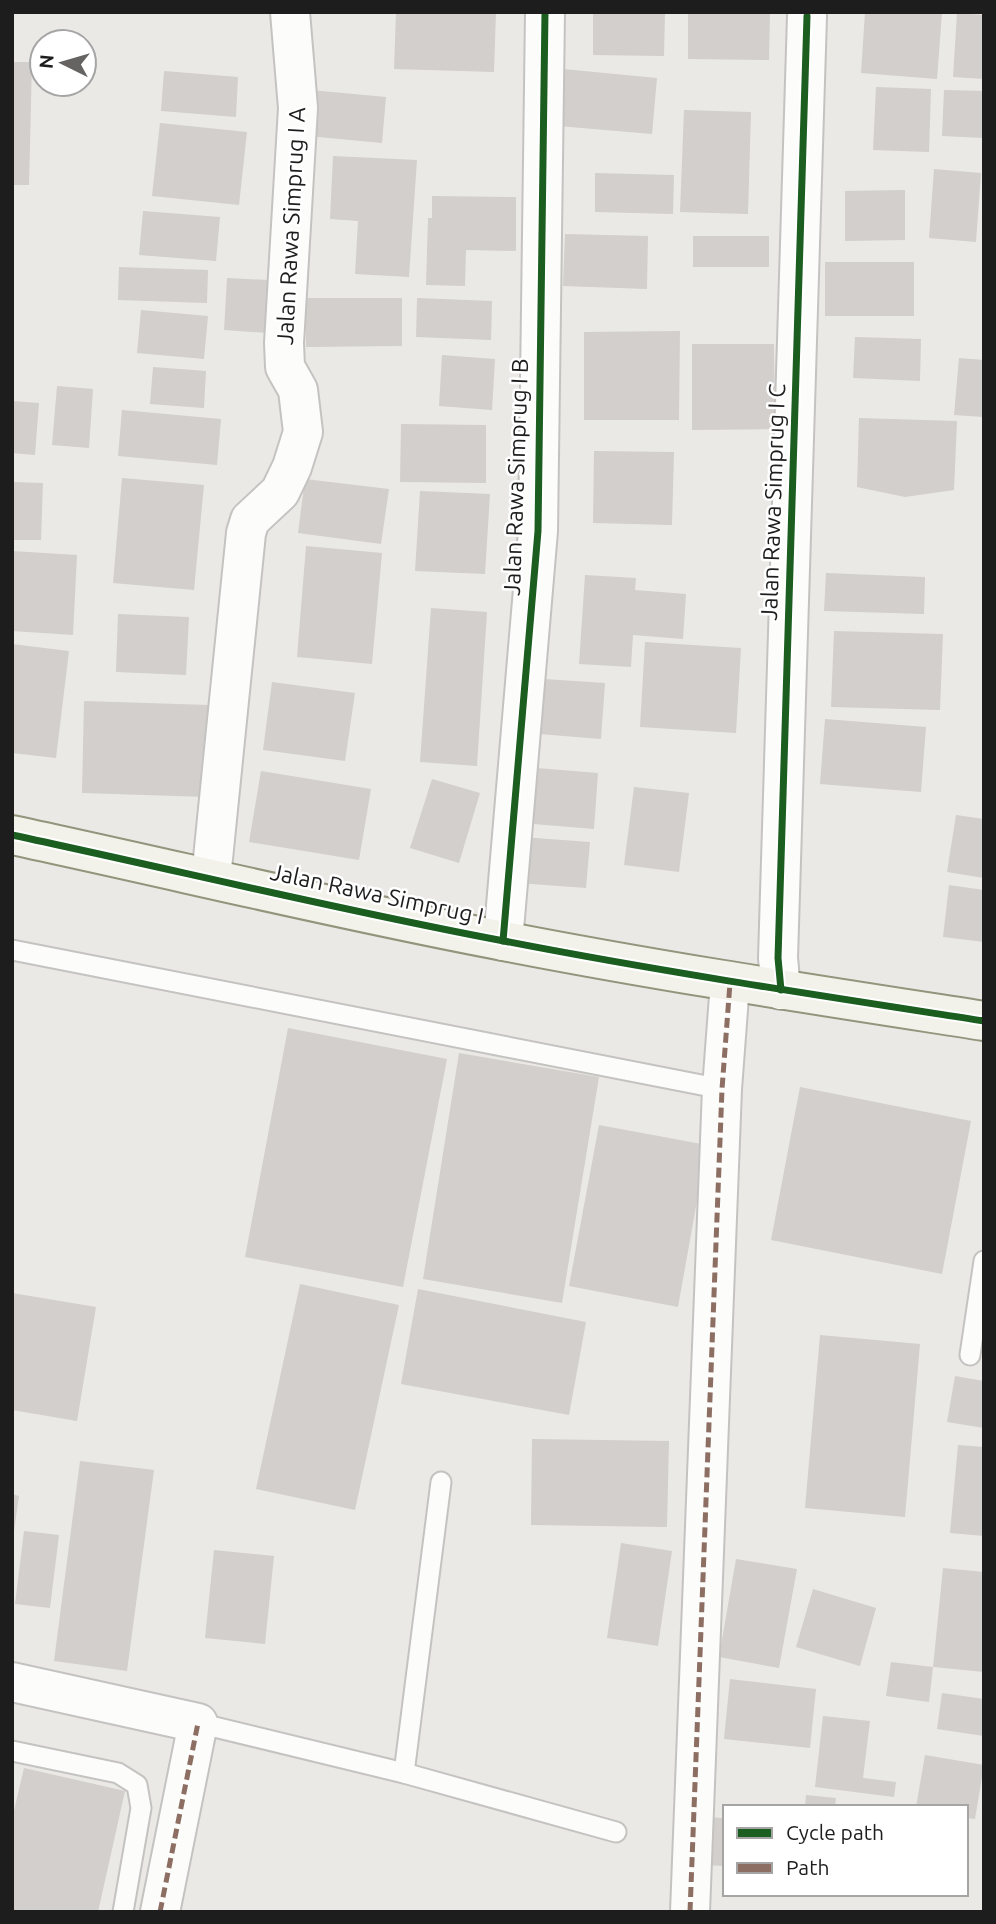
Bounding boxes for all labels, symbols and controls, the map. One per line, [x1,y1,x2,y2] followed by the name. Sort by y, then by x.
[28,28,98,98] north arrow
[34,53,58,70] text: N
[272,107,309,345] street label: Jalan Rawa Simprug I A
[499,358,532,596] street label: Jalan Rawa Simprug I B
[756,383,789,621] street label: Jalan Rawa Simprug I C
[268,859,486,928] street label: Jalan Rawa Simprug I
[723,1805,968,1896] legend
[786,1820,884,1844] text: Cycle path
[786,1855,829,1879] text: Path

